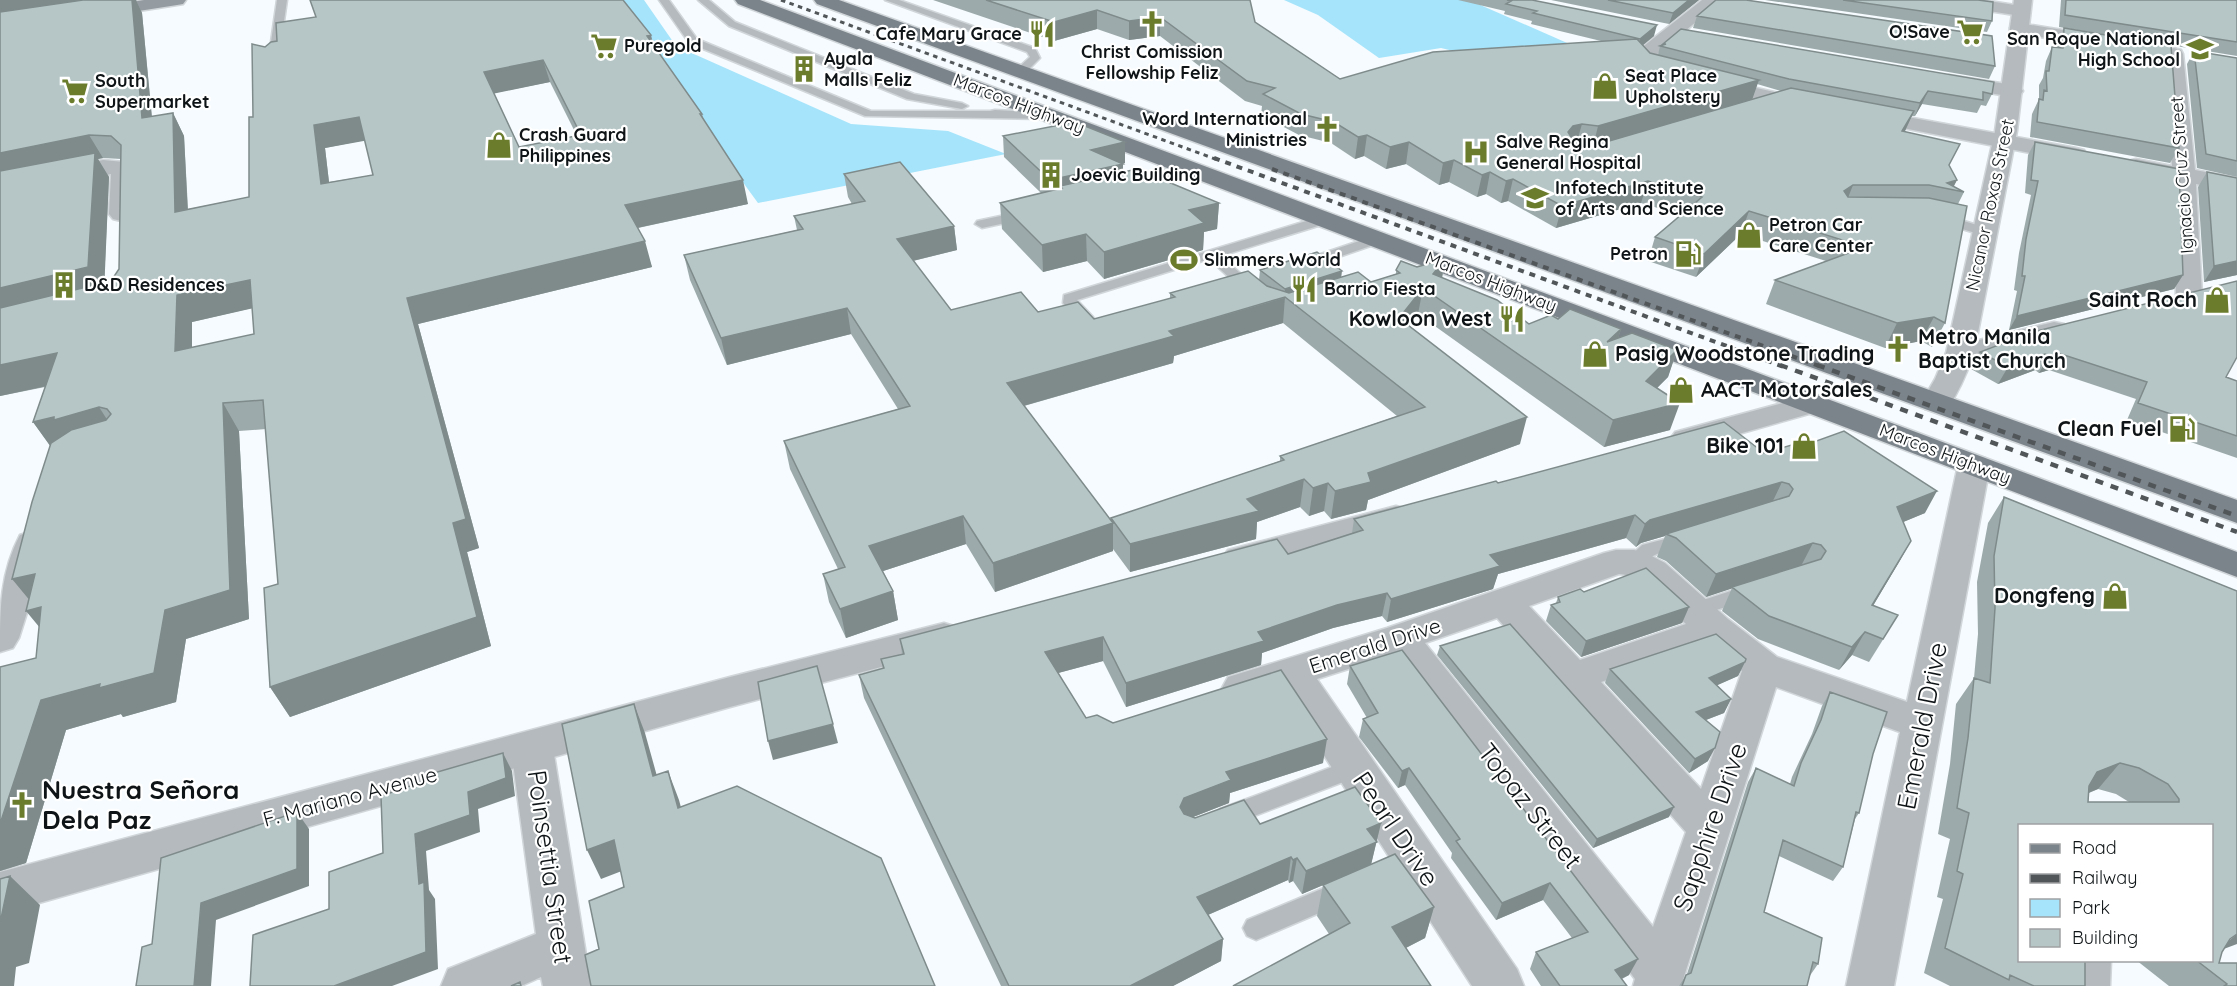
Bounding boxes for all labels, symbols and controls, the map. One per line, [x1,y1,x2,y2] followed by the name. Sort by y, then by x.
[1137,9,1167,39] church icon: Christ Comission Fellowship Feliz
[1955,17,1985,47] supermarket icon: O!Save
[1027,19,1057,49] restaurant icon: Cafe Mary Grace
[1889,20,1950,43] place label: O!Save
[876,22,1022,45] place label: Cafe Mary Grace
[2007,27,2180,71] place label: San Roque National High School
[589,31,619,61] supermarket icon: Puregold
[624,34,702,57] place label: Puregold
[2185,34,2215,64] school or university icon: San Roque National High School
[1081,40,1223,84] place label: Christ Comission Fellowship Feliz
[824,47,912,91] place label: Ayala Malls Feliz
[789,54,819,84] building icon: Ayala Malls Feliz
[1625,64,1721,108] place label: Seat Place Upholstery
[950,68,1088,139] street label: Marcos Highway
[95,69,210,113] place label: South Supermarket
[1590,71,1620,101] shop icon: Seat Place Upholstery
[60,76,90,106] supermarket icon: South Supermarket
[2165,96,2198,254] street label: Ignacio Cruz Street
[1142,107,1307,151] place label: Word International Ministries
[1312,114,1342,144] church icon: Word International Ministries
[1960,117,2019,293] street label: Nicanor Roxas Street
[519,123,627,167] place label: Crash Guard Philippines
[484,130,514,160] shop icon: Crash Guard Philippines
[1496,130,1641,174] place label: Salve Regina General Hospital
[1461,137,1491,167] hospital icon: Salve Regina General Hospital
[1036,160,1066,190] building icon: Joevic Building
[1071,163,1201,186] place label: Joevic Building
[1555,176,1724,220] place label: Infotech Institute of Arts and Science
[1520,183,1550,213] school or university icon: Infotech Institute of Arts and Science
[1769,213,1873,257] place label: Petron Car Care Center
[1734,220,1764,250] shop icon: Petron Car Care Center
[1673,239,1703,269] fuel station icon: Petron
[1610,242,1668,265] place label: Petron
[1169,245,1199,275] sports icon: Slimmers World
[1422,246,1560,317] street label: Marcos Highway
[1204,248,1341,271] place label: Slimmers World
[49,270,79,300] building icon: D&D Residences
[84,273,225,296] place label: D&D Residences
[1289,274,1319,304] restaurant icon: Barrio Fiesta
[1324,277,1436,300] place label: Barrio Fiesta
[2202,285,2232,315] shop icon: Saint Roch
[2089,286,2197,312] place label: Saint Roch
[1497,304,1527,334] restaurant icon: Kowloon West
[1349,305,1492,331] place label: Kowloon West
[1918,323,2066,373] place label: Metro Manila Baptist Church
[1883,334,1913,364] church icon: Metro Manila Baptist Church
[1580,339,1610,369] shop icon: Pasig Woodstone Trading
[1615,340,1874,366] place label: Pasig Woodstone Trading
[1666,375,1696,405] shop icon: AACT Motorsales
[1701,376,1872,402] place label: AACT Motorsales
[2167,414,2197,444] fuel station icon: Clean Fuel
[2057,415,2162,441] place label: Clean Fuel
[1876,418,2014,489] street label: Marcos Highway
[1789,431,1819,461] shop icon: Bike 101
[1706,432,1784,458] place label: Bike 101
[2100,581,2130,611] shop icon: Dongfeng
[1994,582,2095,608] place label: Dongfeng
[1305,611,1444,679] street label: Emerald Drive
[1889,639,1954,812] street label: Emerald Drive
[1471,736,1590,875] street label: Topaz Street
[1665,738,1754,915] street label: Sapphire Drive
[260,760,440,832] street label: F. Mariano Avenue
[1346,765,1447,892] street label: Pearl Drive
[521,768,580,966] street label: Poinsettia Street
[42,773,239,836] place label: Nuestra Señora Dela Paz
[7,790,37,820] church icon: Nuestra Señora Dela Paz
[2018,824,2213,962] legend
[2072,836,2117,859] text: Road
[2072,866,2138,889] text: Railway
[2072,896,2110,919] text: Park
[2072,926,2138,949] text: Building

